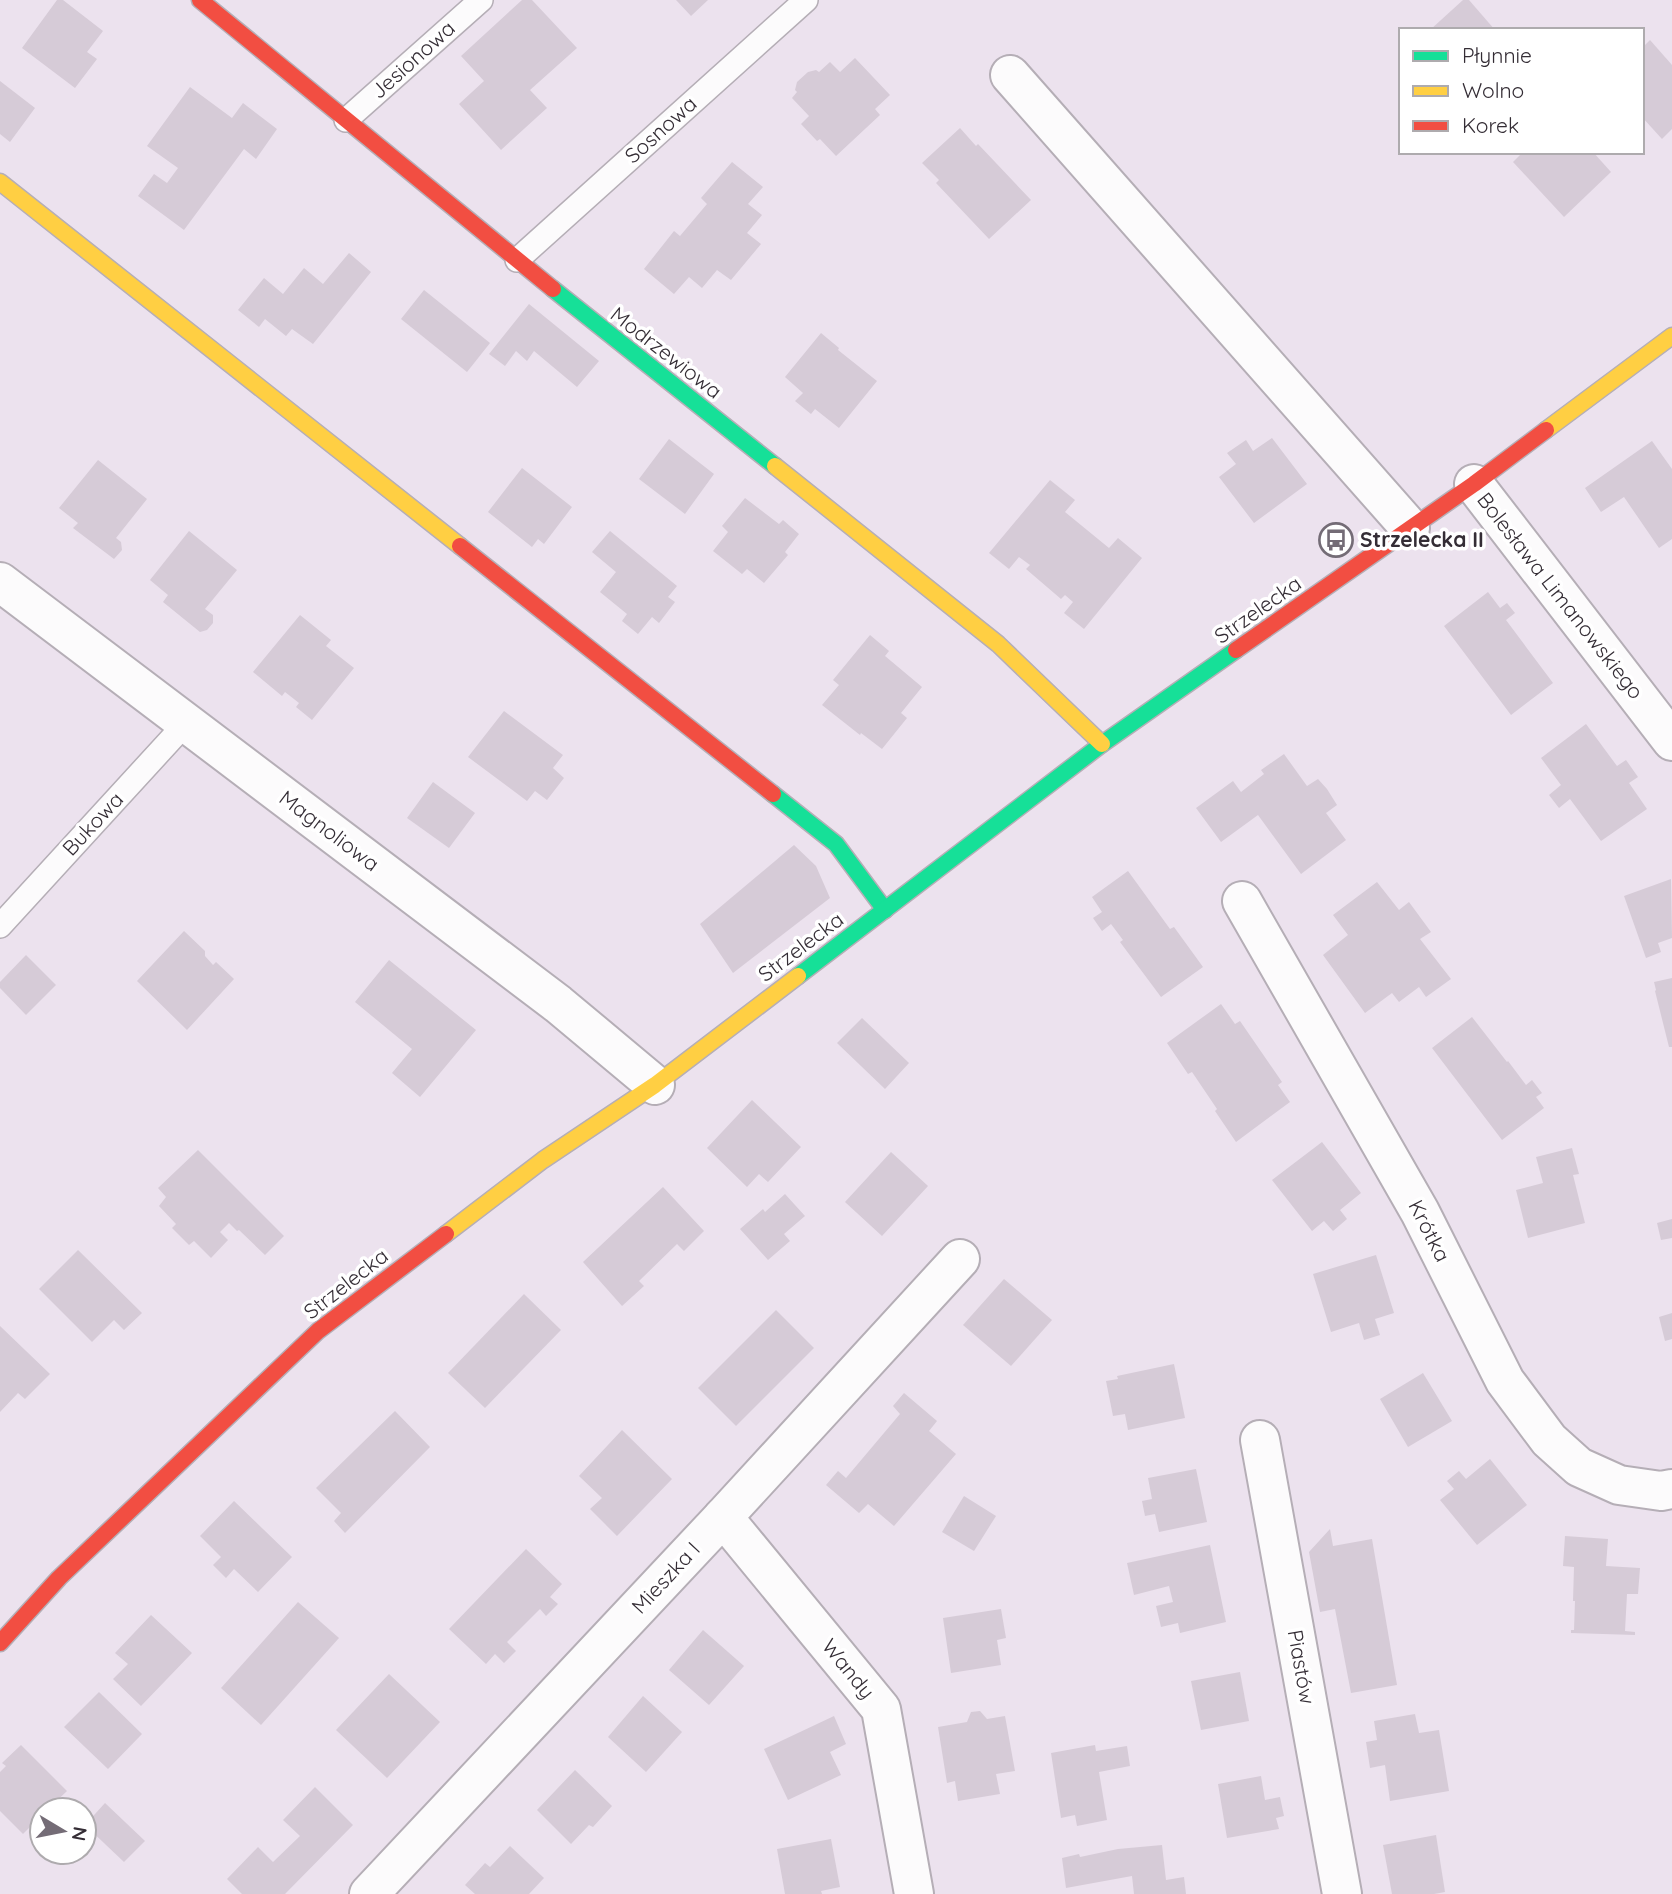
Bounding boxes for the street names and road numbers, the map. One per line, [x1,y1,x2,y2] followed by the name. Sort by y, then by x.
[365,15,460,104] street label: Jesionowa
[619,90,702,168] street label: Sosnowa
[606,301,727,404] street label: Modrzewiowa
[1472,487,1650,704] street label: Bolesława Limanowskiego
[1209,570,1306,648] street label: Strzelecka
[274,784,385,876] street label: Magnoliowa
[56,786,128,861] street label: Bukowa
[753,906,848,987] street label: Strzelecka
[1403,1195,1456,1266] street label: Krótka
[298,1242,393,1324] street label: Strzelecka
[626,1536,705,1619] street label: Mieszka I
[1283,1628,1321,1706] street label: Piastów
[817,1633,881,1704] street label: Wandy

